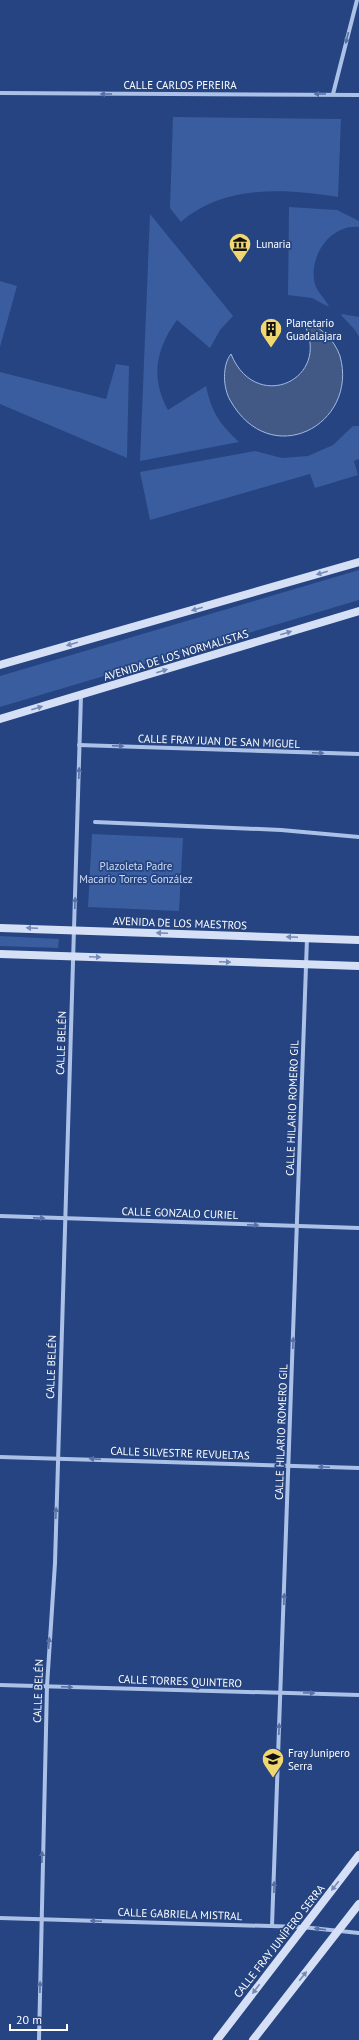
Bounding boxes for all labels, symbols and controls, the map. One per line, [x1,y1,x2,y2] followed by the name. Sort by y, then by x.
[344,32,350,44] one-way arrow
[123,78,237,92] street label: CALLE CARLOS PEREIRA
[99,91,112,97] one-way arrow
[313,91,326,97] one-way arrow
[227,231,253,264] museum icon: Lunaria
[256,237,291,251] place label: Lunaria
[258,316,284,349] building icon: Planetario Guadalajara
[286,316,342,343] place label: Planetario Guadalajara
[315,570,327,576] one-way arrow
[190,606,202,612] one-way arrow
[102,626,250,684] street label: AVENIDA DE LOS NORMALISTAS
[281,630,293,636] one-way arrow
[65,641,77,647] one-way arrow
[156,668,168,674] one-way arrow
[32,705,44,711] one-way arrow
[138,731,301,751] street label: CALLE FRAY JUAN DE SAN MIGUEL
[112,743,124,750] one-way arrow
[312,750,325,756] one-way arrow
[75,767,82,779] one-way arrow
[79,859,193,886] park label: Plazoleta Padre Macario Torres González
[71,897,78,909] one-way arrow
[113,914,247,932] street label: AVENIDA DE LOS MAESTROS
[26,925,38,932] one-way arrow
[155,930,168,936] one-way arrow
[286,934,298,941] one-way arrow
[89,954,102,960] one-way arrow
[219,958,231,965] one-way arrow
[53,1011,69,1075] street label: CALLE BELÉN
[283,1040,301,1176] street label: CALLE HILARIO ROMERO GIL
[121,1204,239,1222] street label: CALLE GONZALO CURIEL
[33,1214,45,1221] one-way arrow
[247,1221,259,1228] one-way arrow
[43,1335,59,1399] street label: CALLE BELÉN
[289,1337,296,1349] one-way arrow
[272,1364,290,1500] street label: CALLE HILARIO ROMERO GIL
[110,1444,250,1462] street label: CALLE SILVESTRE REVUELTAS
[89,1456,101,1463] one-way arrow
[318,1463,330,1470] one-way arrow
[53,1506,59,1519] one-way arrow
[281,1592,287,1605] one-way arrow
[46,1637,53,1649] one-way arrow
[30,1659,46,1723] street label: CALLE BELÉN
[118,1672,242,1690] street label: CALLE TORRES QUINTERO
[61,1683,73,1690] one-way arrow
[303,1690,315,1697] one-way arrow
[276,1722,282,1735] one-way arrow
[260,1746,286,1779] school or university icon: Fray Junipero Serra
[288,1746,350,1773] place label: Fray Junipero Serra
[39,1850,45,1863] one-way arrow
[271,1880,277,1893] one-way arrow
[331,1880,339,1891] one-way arrow
[231,1881,328,2000] street label: CALLE FRAY JUNÍPERO SERRA
[117,1905,243,1923] street label: CALLE GABRIELA MISTRAL
[89,1918,102,1924] one-way arrow
[314,1926,326,1932] one-way arrow
[299,1970,307,1981] one-way arrow
[37,1980,43,1993] one-way arrow
[251,1983,260,1994] one-way arrow
[10,2006,67,2032] scale bar
[16,2012,42,2027] text: 20 m

